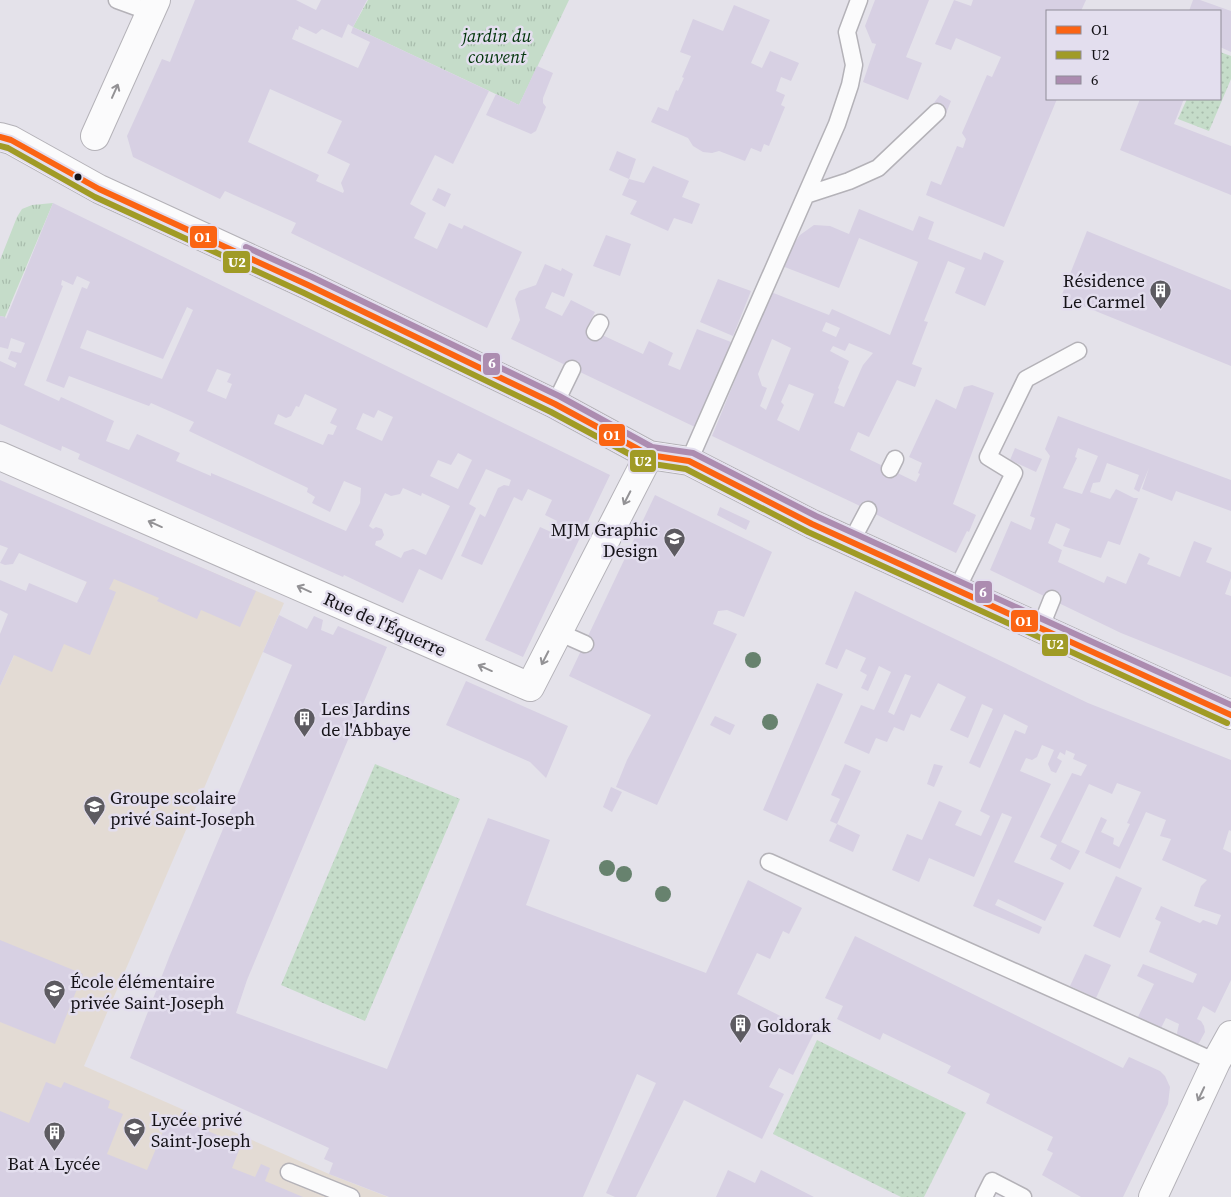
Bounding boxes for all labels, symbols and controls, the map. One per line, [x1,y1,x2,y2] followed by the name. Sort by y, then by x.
[1046,10,1221,100] legend
[1091,19,1109,40] text: O1
[460,23,532,69] park label: jardin du couvent
[1091,44,1109,65] text: U2
[1091,69,1099,90] text: 6
[110,84,120,99] one-way arrow
[73,172,83,182] unlabelled marker
[189,225,218,249] line badge: O1
[194,227,212,247] text: O1
[222,250,251,274] line badge: U2
[228,252,246,272] text: U2
[1062,268,1145,314] place label: Résidence Le Carmel
[1149,278,1173,309] building icon: Résidence Le Carmel
[482,352,501,376] line badge: 6
[488,353,496,373] text: 6
[598,423,626,447] line badge: O1
[603,425,621,445] text: O1
[629,449,657,473] line badge: U2
[634,451,652,471] text: U2
[622,491,632,506] one-way arrow
[551,517,658,563] place label: MJM Graphic Design
[148,518,163,528] one-way arrow
[662,527,686,558] school or university icon: MJM Graphic Design
[974,580,993,604] line badge: 6
[979,582,987,602] text: 6
[297,583,312,593] one-way arrow
[320,586,450,662] street label: Rue de l'Équerre
[1010,609,1039,633] line badge: O1
[1015,611,1033,631] text: O1
[1041,633,1069,657] line badge: U2
[1046,634,1064,654] text: U2
[540,651,550,666] one-way arrow
[478,662,493,672] one-way arrow
[321,696,411,742] place label: Les Jardins de l'Abbaye
[293,706,317,737] building icon: Les Jardins de l'Abbaye
[110,785,255,831] place label: Groupe scolaire privé Saint-Joseph
[82,795,106,826] school or university icon: Groupe scolaire privé Saint-Joseph
[70,969,225,1015] place label: École élémentaire privée Saint-Joseph
[42,979,66,1010] school or university icon: École élémentaire privée Saint-Joseph
[729,1013,753,1044] building icon: Goldorak
[757,1013,831,1038] place label: Goldorak
[1196,1086,1205,1101] one-way arrow
[151,1107,251,1153] place label: Lycée privé Saint-Joseph
[123,1117,147,1148] school or university icon: Lycée privé Saint-Joseph
[42,1121,66,1152] building icon: Bat A Lycée
[8,1151,100,1176] place label: Bat A Lycée

